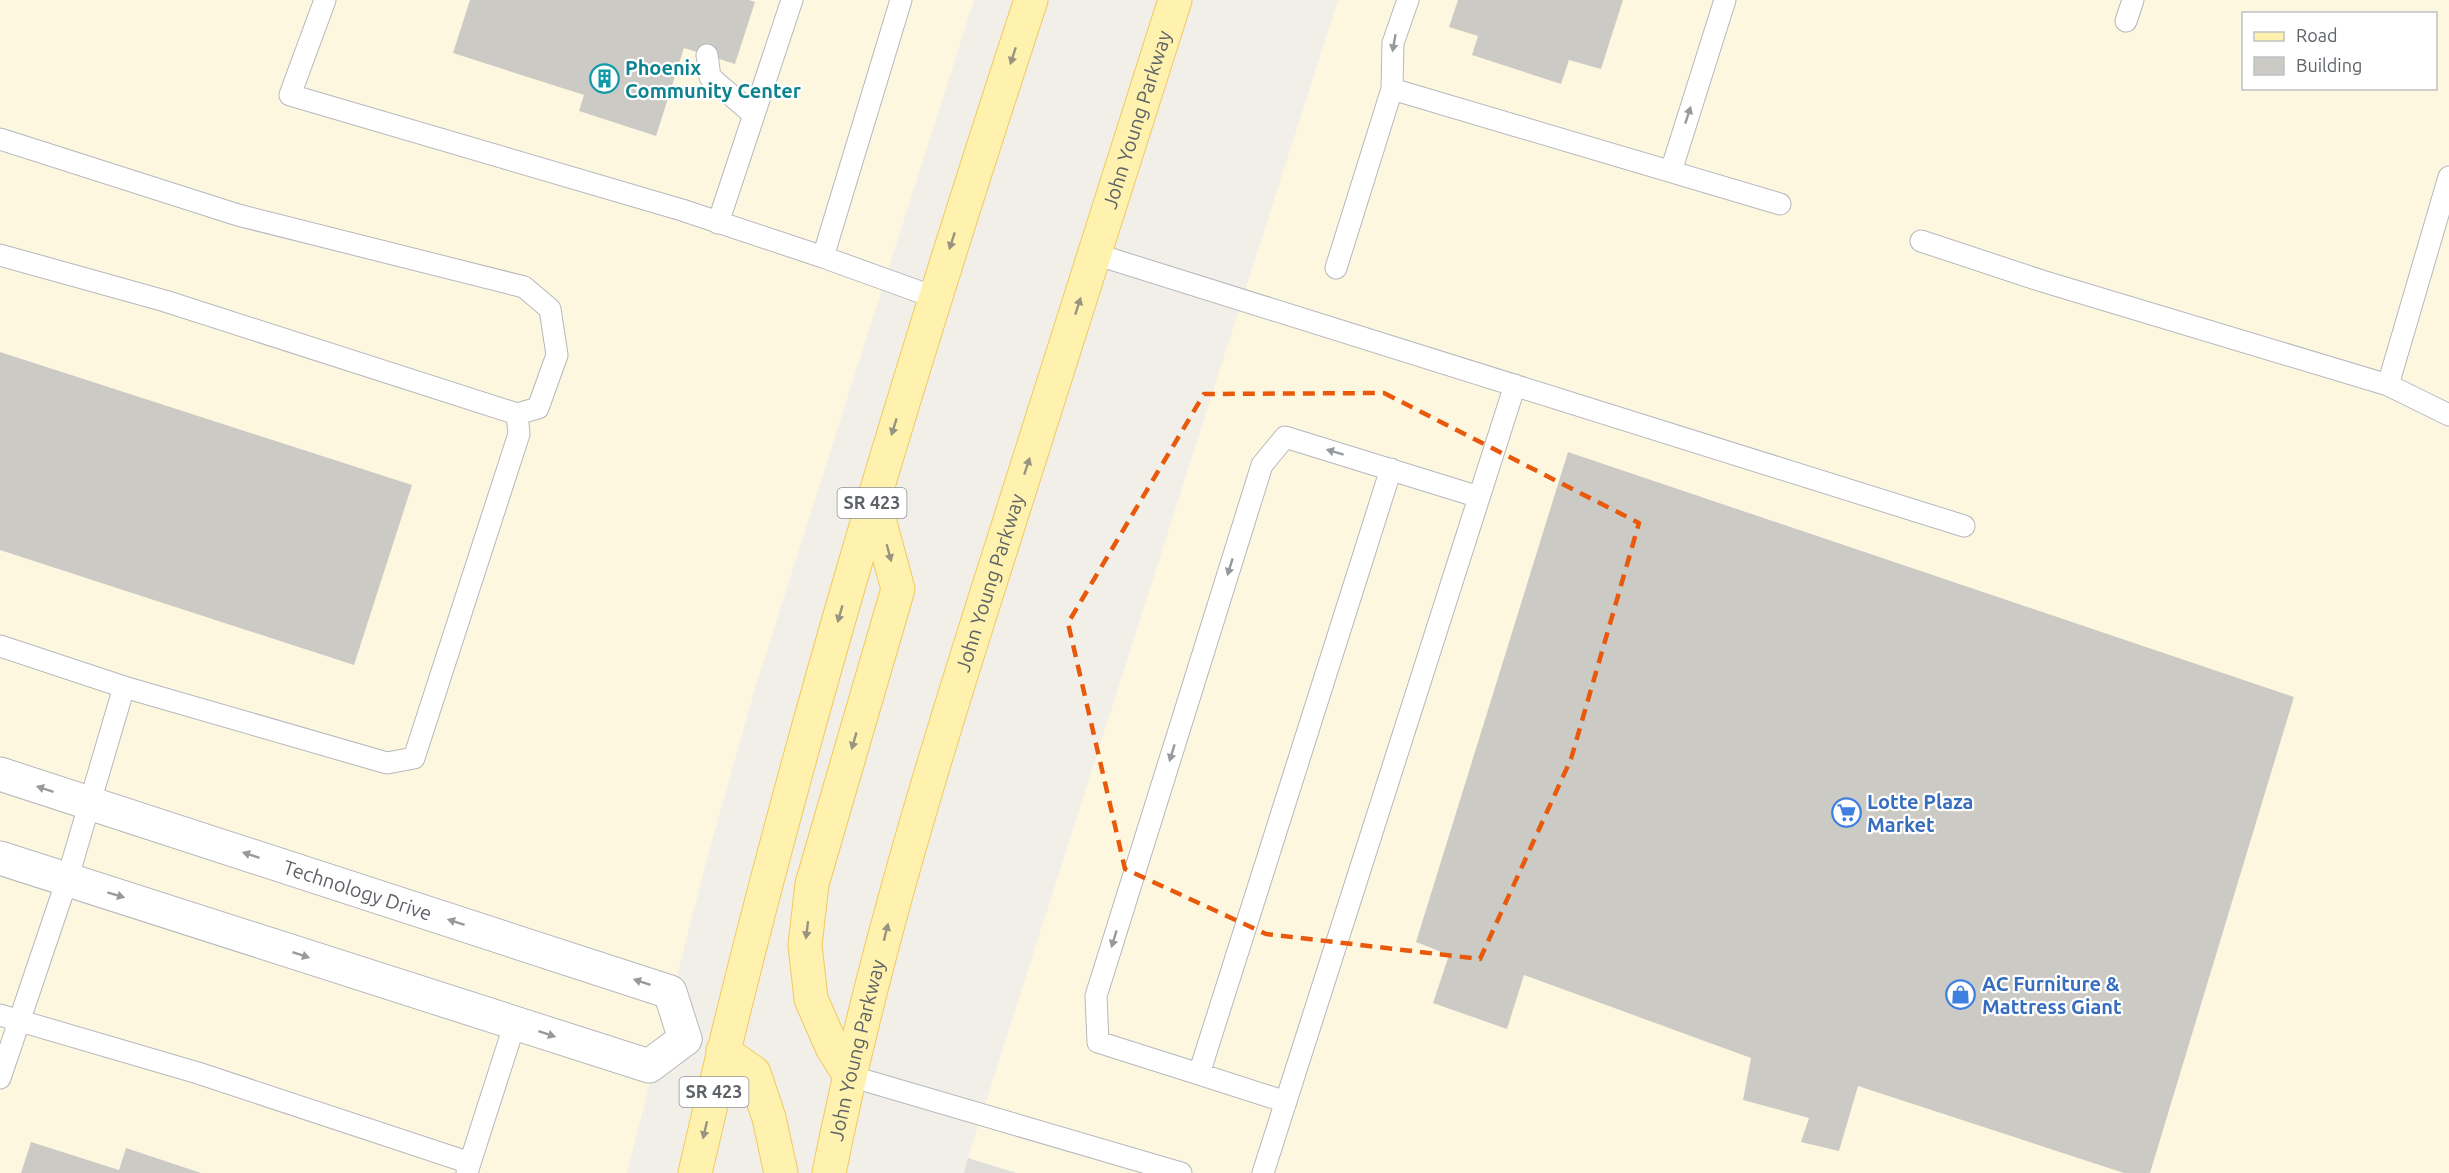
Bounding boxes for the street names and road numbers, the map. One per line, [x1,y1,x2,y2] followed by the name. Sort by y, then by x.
[1098,27,1176,211] street label: John Young Parkway
[838,488,906,518] road number: SR 423
[951,490,1029,675] street label: John Young Parkway
[280,855,435,925] street label: Technology Drive
[824,957,889,1143] street label: John Young Parkway
[680,1077,748,1107] road number: SR 423

